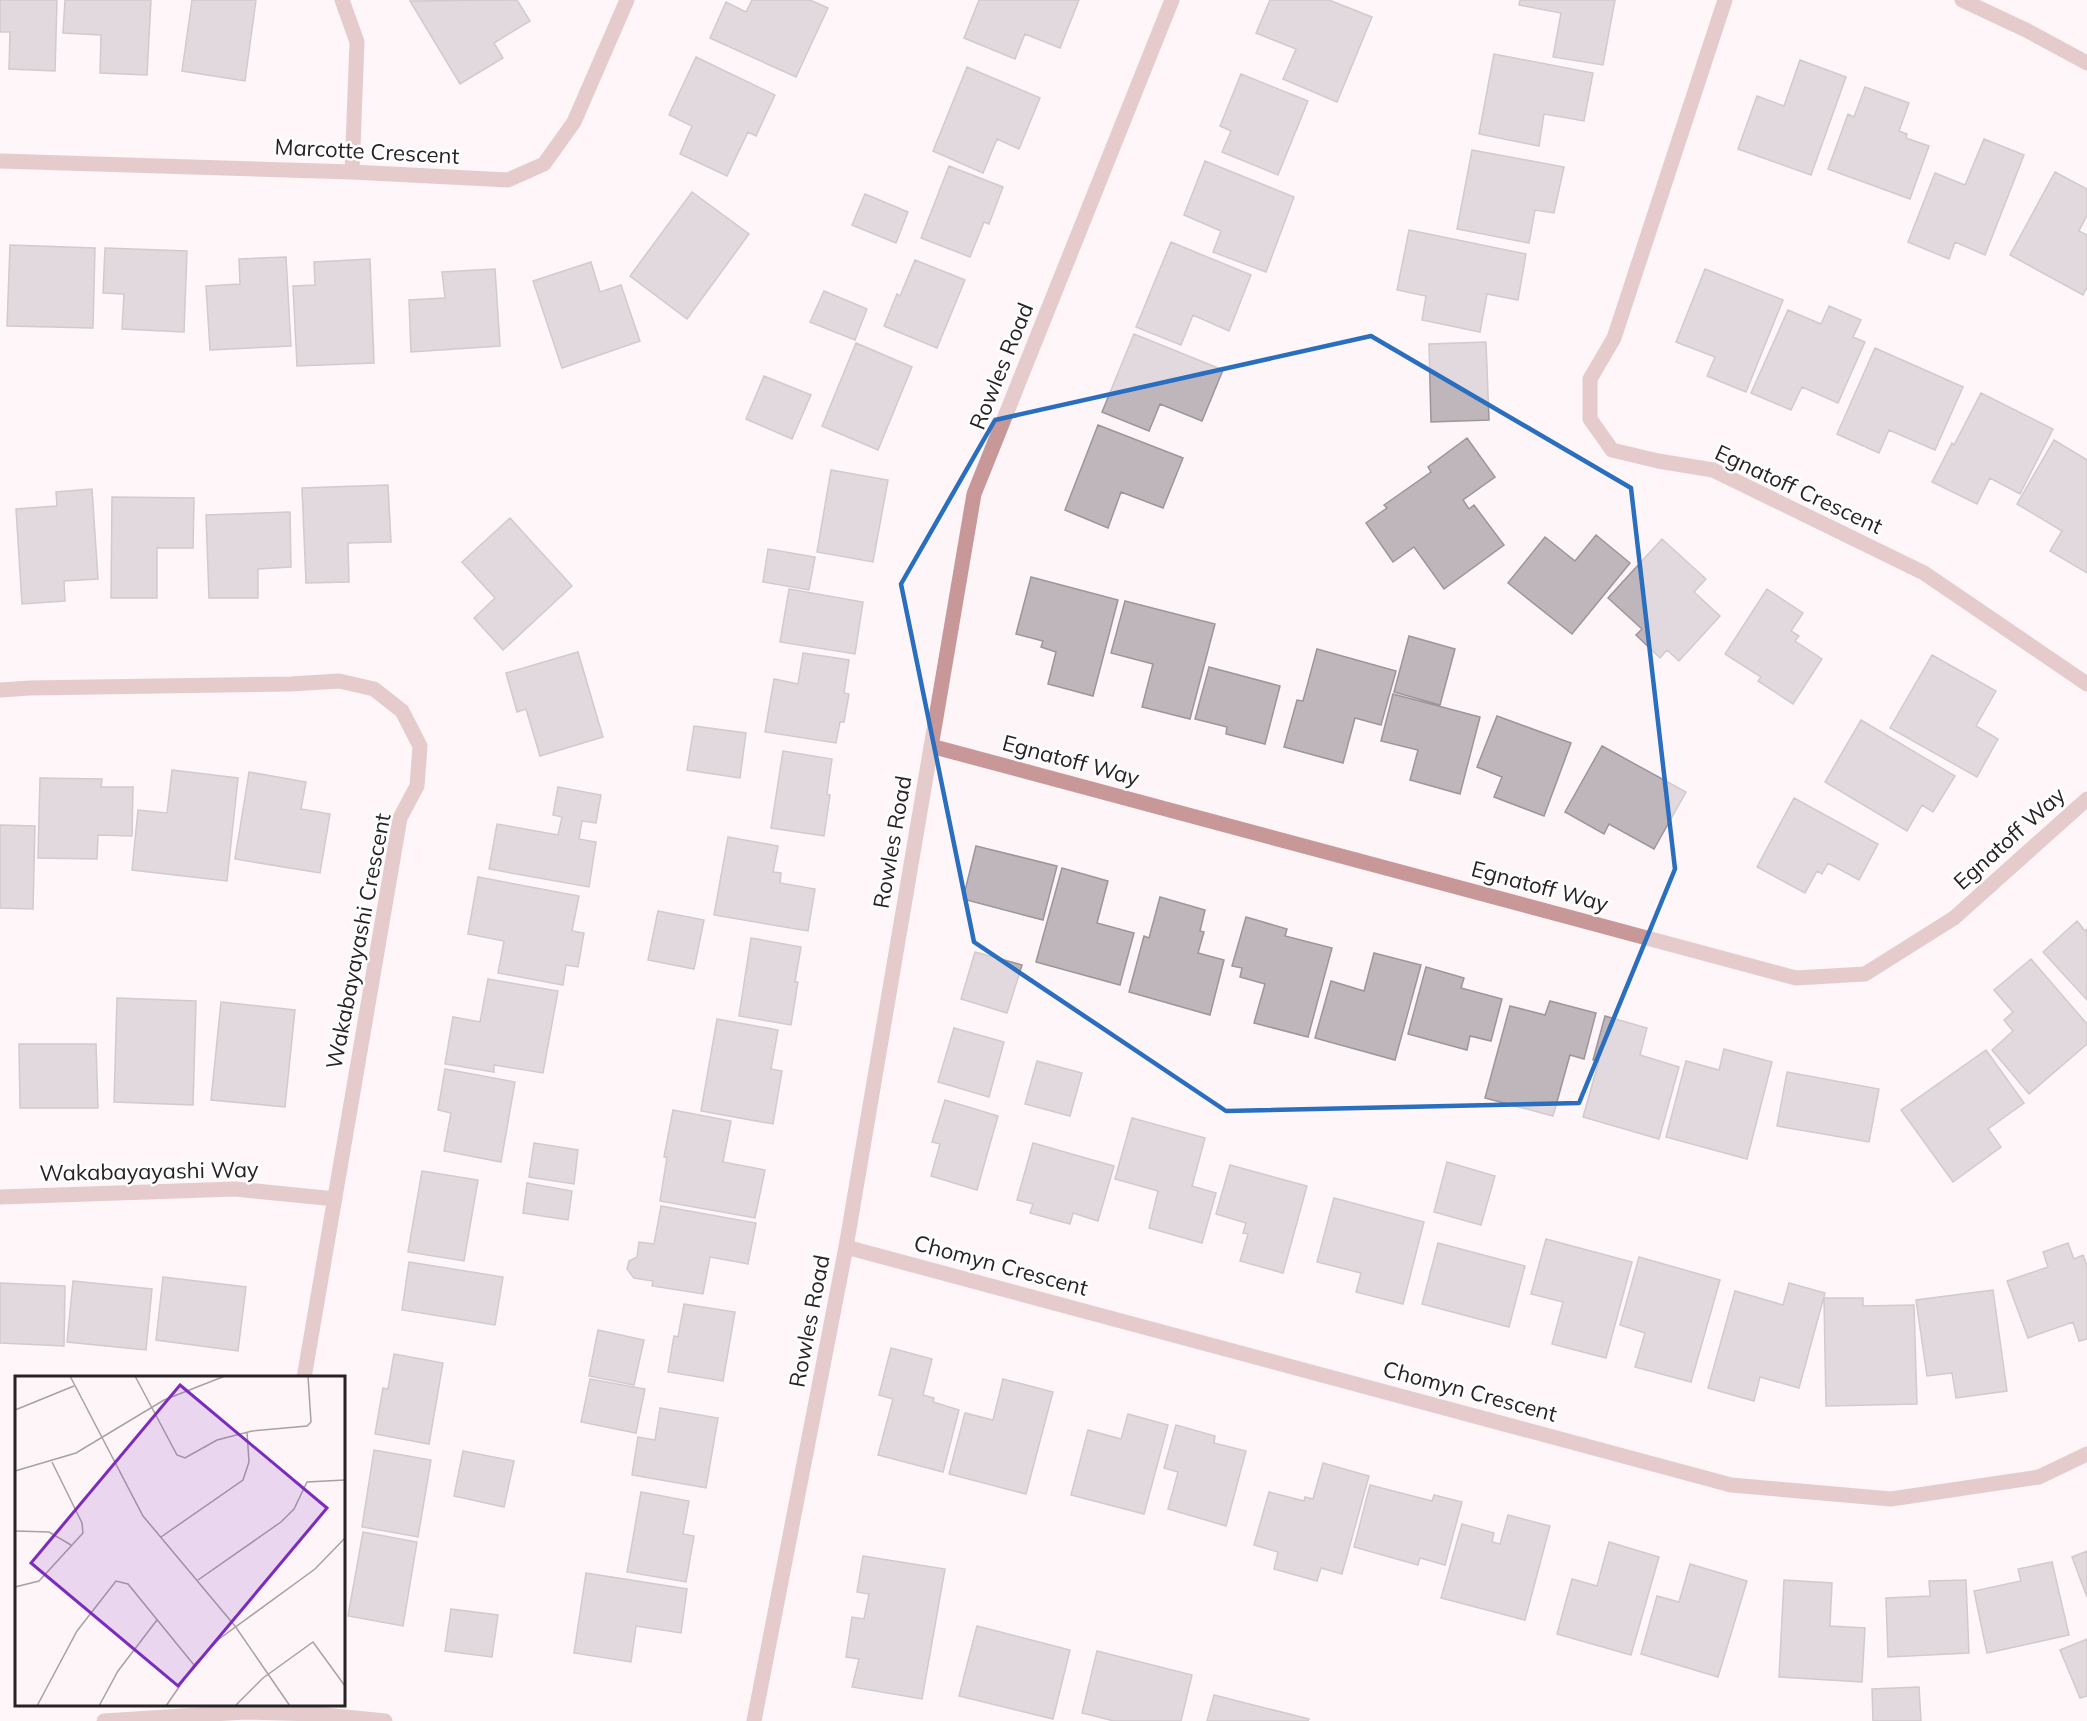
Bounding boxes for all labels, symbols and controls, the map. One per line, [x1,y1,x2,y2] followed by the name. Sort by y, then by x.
[274,132,460,170] street label: Marcotte Crescent
[963,298,1039,434] street label: Rowles Road
[1711,438,1887,540] street label: Egnatoff Crescent
[1000,728,1143,792] street label: Egnatoff Way
[867,773,917,911] street label: Rowles Road
[1947,780,2071,895] street label: Egnatoff Way
[319,810,397,1071] street label: Wakabayayashi Crescent
[1469,854,1612,918] street label: Egnatoff Way
[39,1155,259,1187] street label: Wakabayayashi Way
[911,1228,1091,1302] street label: Chomyn Crescent
[782,1252,836,1390] street label: Rowles Road
[1380,1354,1560,1428] street label: Chomyn Crescent
[15,1376,345,1706] inset map

